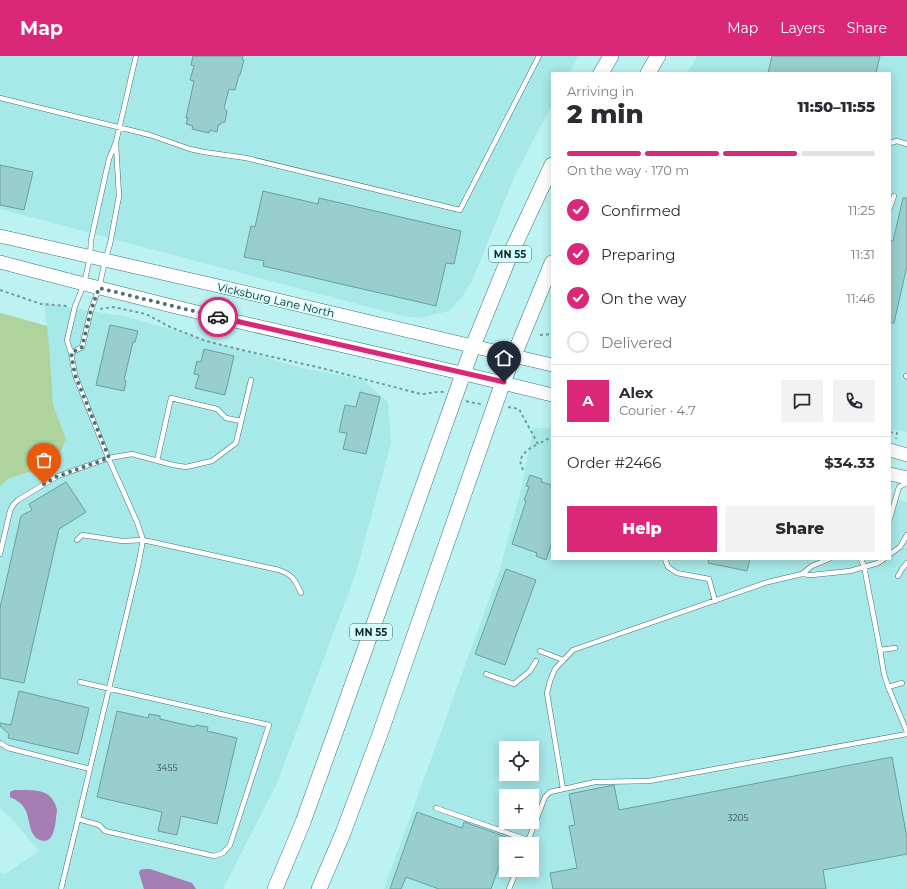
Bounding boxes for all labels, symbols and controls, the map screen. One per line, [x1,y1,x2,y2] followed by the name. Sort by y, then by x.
[20,17,63,40] text: Map
[727,19,758,37] text: Map
[780,19,825,37] text: Layers
[847,19,887,37] text: Share
[567,83,634,99] text: Arriving in
[798,97,875,116] text: 11:50–11:55
[567,98,644,130] text: 2 min
[567,162,689,178] text: On the way · 170 m
[567,199,589,221] icon: check
[601,201,681,220] text: Confirmed
[848,202,875,218] text: 11:25
[567,243,589,265] icon: check
[601,245,676,264] text: Preparing
[489,246,531,262] road number: MN 55
[851,246,875,262] text: 11:31
[216,280,336,320] street label: Vicksburg Lane North
[567,287,589,309] icon: check
[601,289,686,308] text: On the way
[846,290,875,306] text: 11:46
[198,297,238,337] courier
[207,306,229,328] icon: car
[601,333,673,352] text: Delivered
[487,341,521,382] pin
[493,347,515,369] icon: home
[781,380,823,422] button: chat
[833,380,875,422] button: phone
[619,383,653,402] text: Alex
[582,391,594,410] text: A
[619,402,696,418] text: Courier · 4.7
[27,443,61,484] pin
[33,449,55,471] icon: bag
[567,453,661,472] text: Order #2466
[824,453,875,472] text: $34.33
[567,506,717,552] button: Help
[725,506,875,552] button: Share
[350,624,392,640] road number: MN 55
[499,741,539,877] map controls
[499,741,539,781] button: locate
[156,762,178,773] house number: 3455
[499,789,539,829] button: +
[727,812,749,823] house number: 3205
[499,837,539,877] button: −

